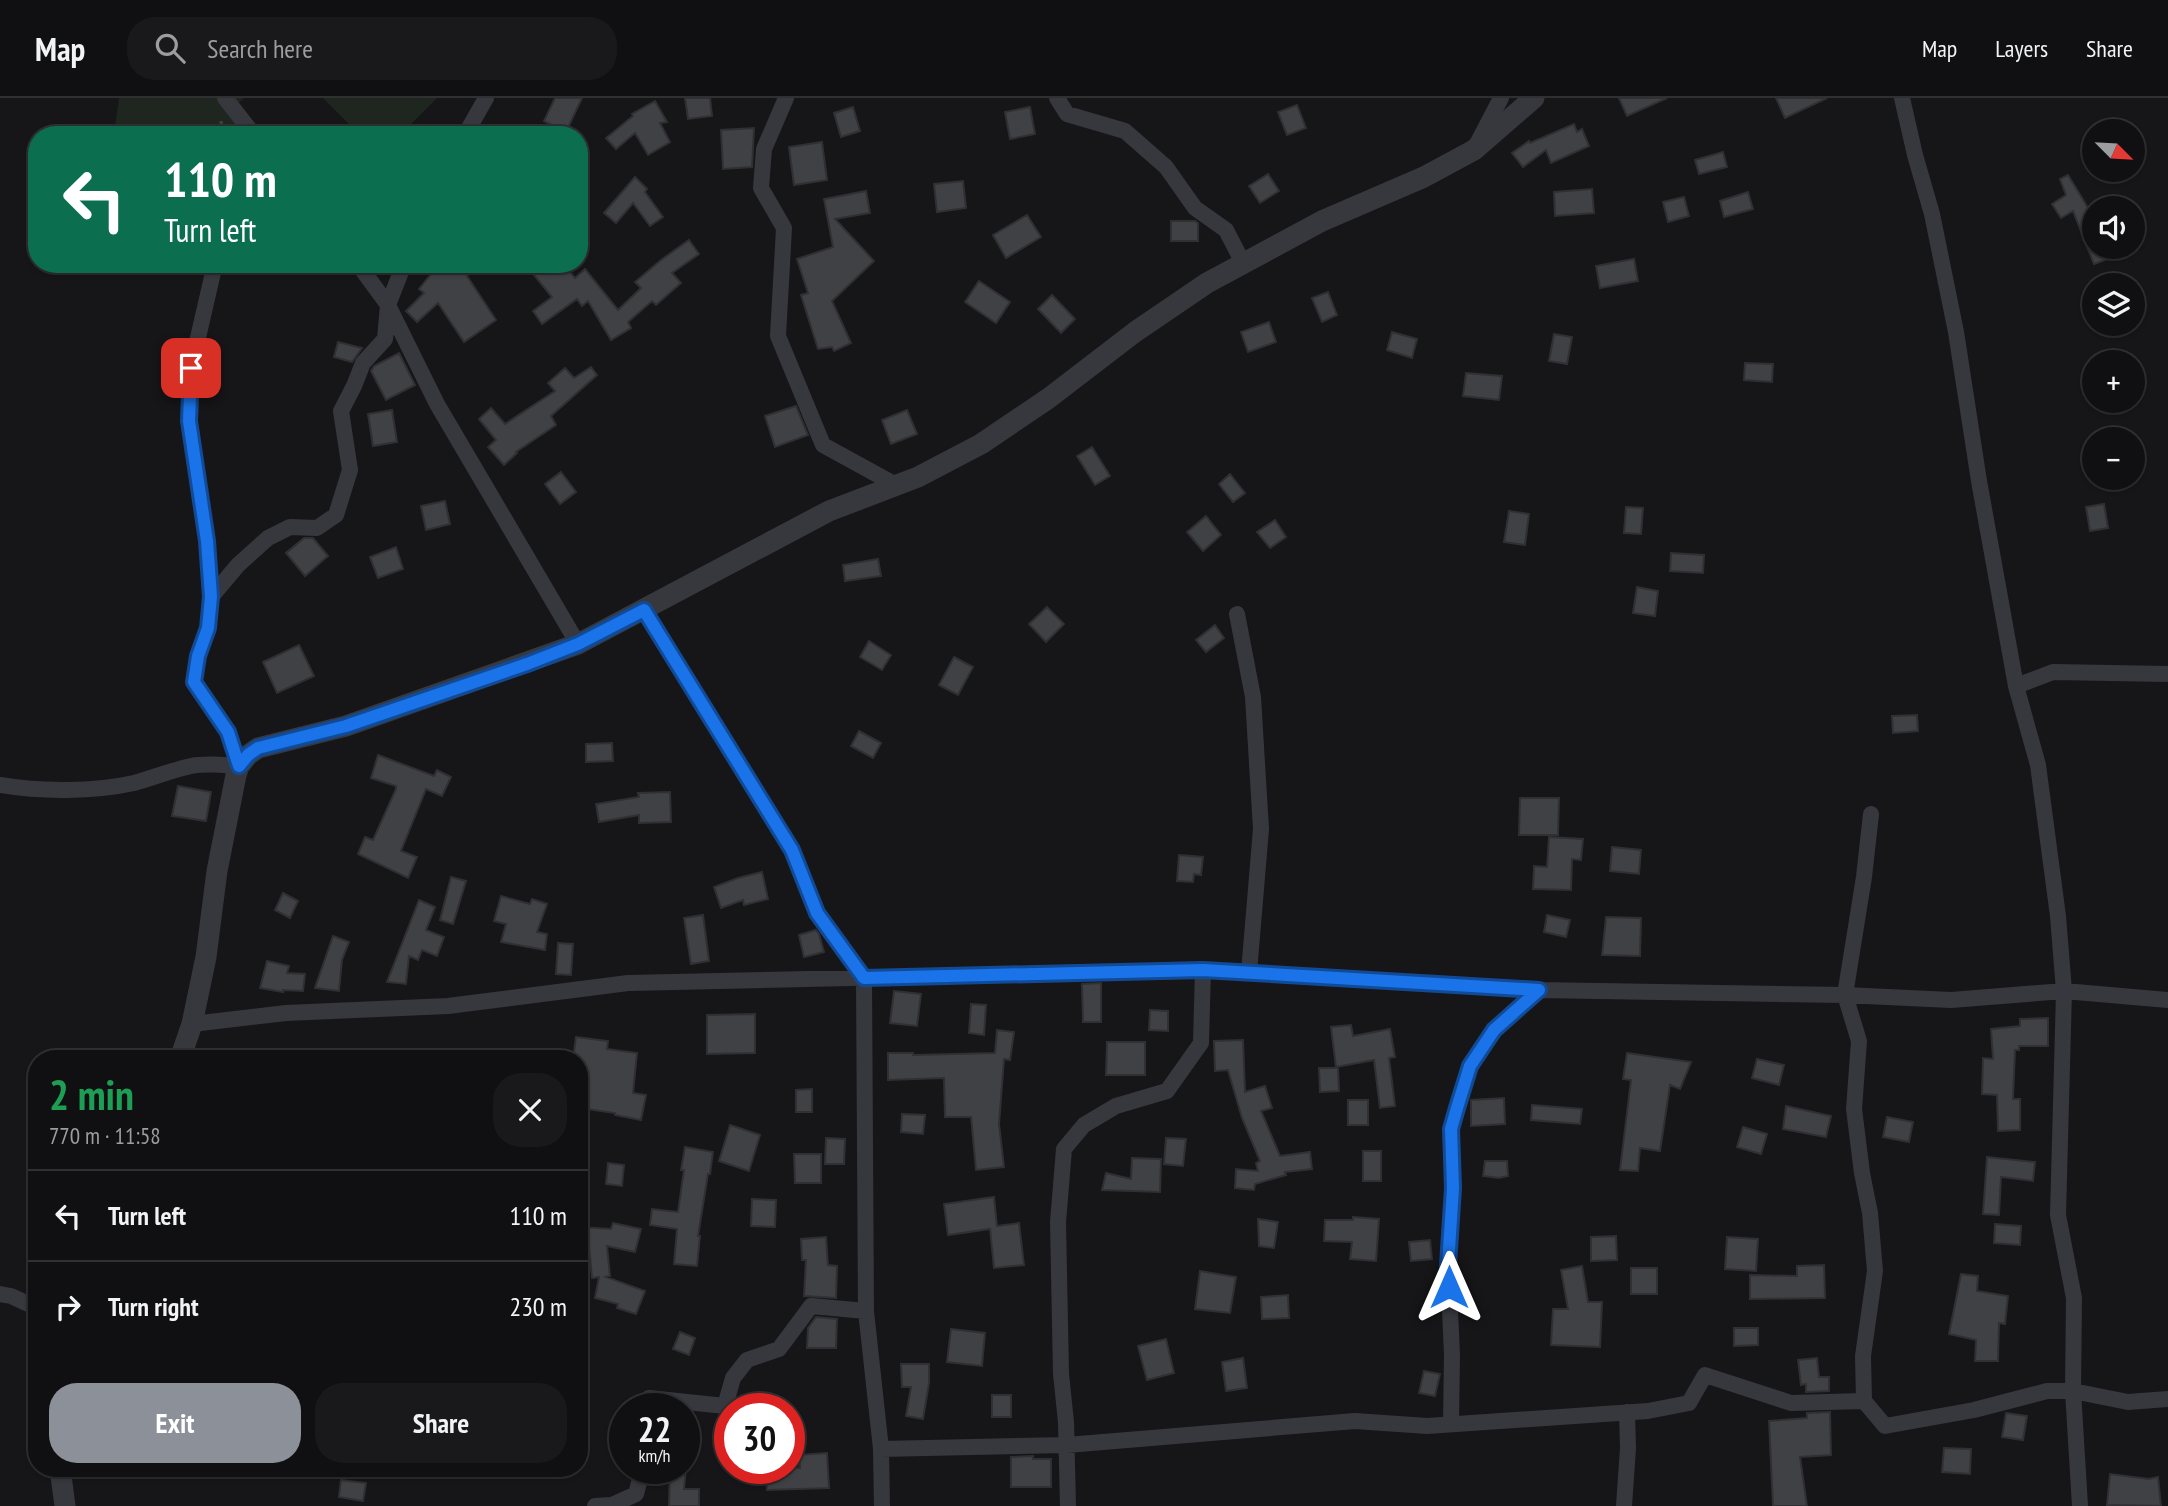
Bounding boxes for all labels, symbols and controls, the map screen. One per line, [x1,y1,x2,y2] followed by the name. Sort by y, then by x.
[127,17,617,80] search box
[35,27,85,70] text: Map
[151,29,189,67] icon: search
[207,32,313,65] text: Search here
[1922,33,1957,64] text: Map
[1995,33,2048,64] text: Layers
[2086,33,2133,64] text: Share
[2082,119,2146,182] north arrow
[2082,119,2145,490] map controls
[164,147,277,211] text: 110 m
[49,154,140,245] icon: left
[2082,196,2145,259] button: sound
[164,209,256,251] text: Turn left
[2082,273,2145,336] button: layers
[161,338,221,398] pin
[172,349,210,387] icon: arrive
[2082,350,2145,413] button: +
[2082,427,2145,490] button: −
[49,1067,134,1122] text: 2 min
[493,1073,567,1147] button: close
[49,1121,161,1150] text: 770 m · 11:58
[49,1197,87,1235] icon: left
[108,1199,186,1232] text: Turn left
[509,1199,567,1232] text: 110 m
[1412,1250,1486,1324] position arrow
[49,1288,87,1326] icon: right
[108,1290,199,1323] text: Turn right
[509,1290,567,1323] text: 230 m
[49,1383,301,1463] button: Exit
[315,1383,567,1463] button: Share
[714,1393,805,1484] speed limit sign: 30
[638,1406,671,1452] text: 22
[639,1444,670,1467] text: km/h

